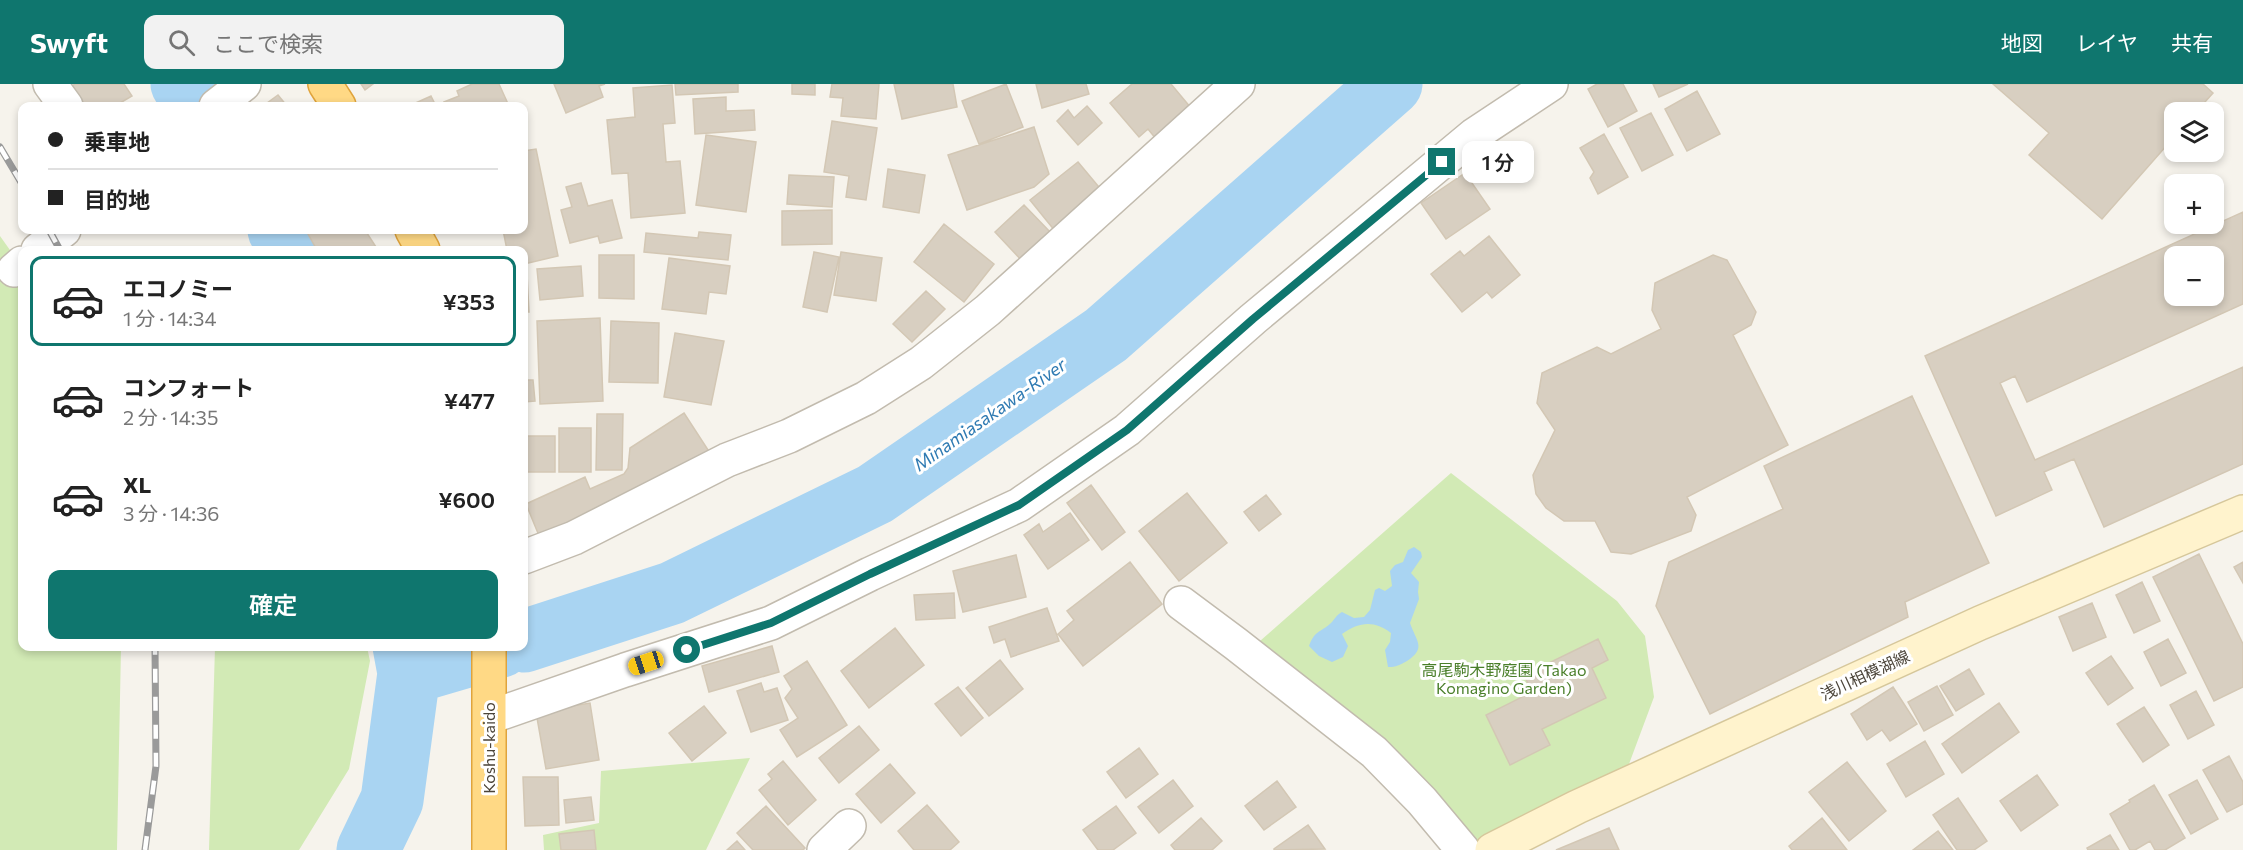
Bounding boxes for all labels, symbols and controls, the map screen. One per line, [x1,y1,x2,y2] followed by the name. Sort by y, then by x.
[144,15,564,69] search box
[30,25,108,59] text: Swyft
[165,26,198,59] icon: search
[213,30,323,57] text: ここで検索
[2001,30,2043,55] text: 地図
[2076,30,2138,55] text: レイヤ
[2171,30,2213,55] text: 共有
[2164,102,2224,306] map controls
[2164,102,2224,162] button: layers
[84,128,150,155] text: 乗車地
[1463,141,1535,183] callout: 1 分
[1428,148,1455,175] route end
[1482,150,1514,174] text: 1 分
[2164,174,2224,234] button: +
[84,186,150,213] text: 目的地
[2164,246,2224,306] button: −
[51,274,105,328] icon: car
[123,275,233,302] text: エコノミー
[443,288,495,315] text: ¥353
[123,306,216,330] text: 1 分 · 14:34
[909,353,1071,475] water label: Minamiasakawa-River
[51,373,105,427] icon: car
[123,374,254,401] text: コンフォート
[444,387,495,414] text: ¥477
[123,405,218,429] text: 2 分 · 14:35
[123,471,151,498] text: XL
[51,472,105,526] icon: car
[439,486,495,513] text: ¥600
[123,501,219,525] text: 3 分 · 14:36
[48,570,498,639] button: 確定
[673,636,700,663] route start
[1817,646,1912,703] street label: 浅川相模湖線
[626,649,666,677] car
[1421,660,1587,697] park label: 高尾駒木野庭園 (Takao Komagino Garden)
[479,702,498,794] street label: Koshu-kaido

